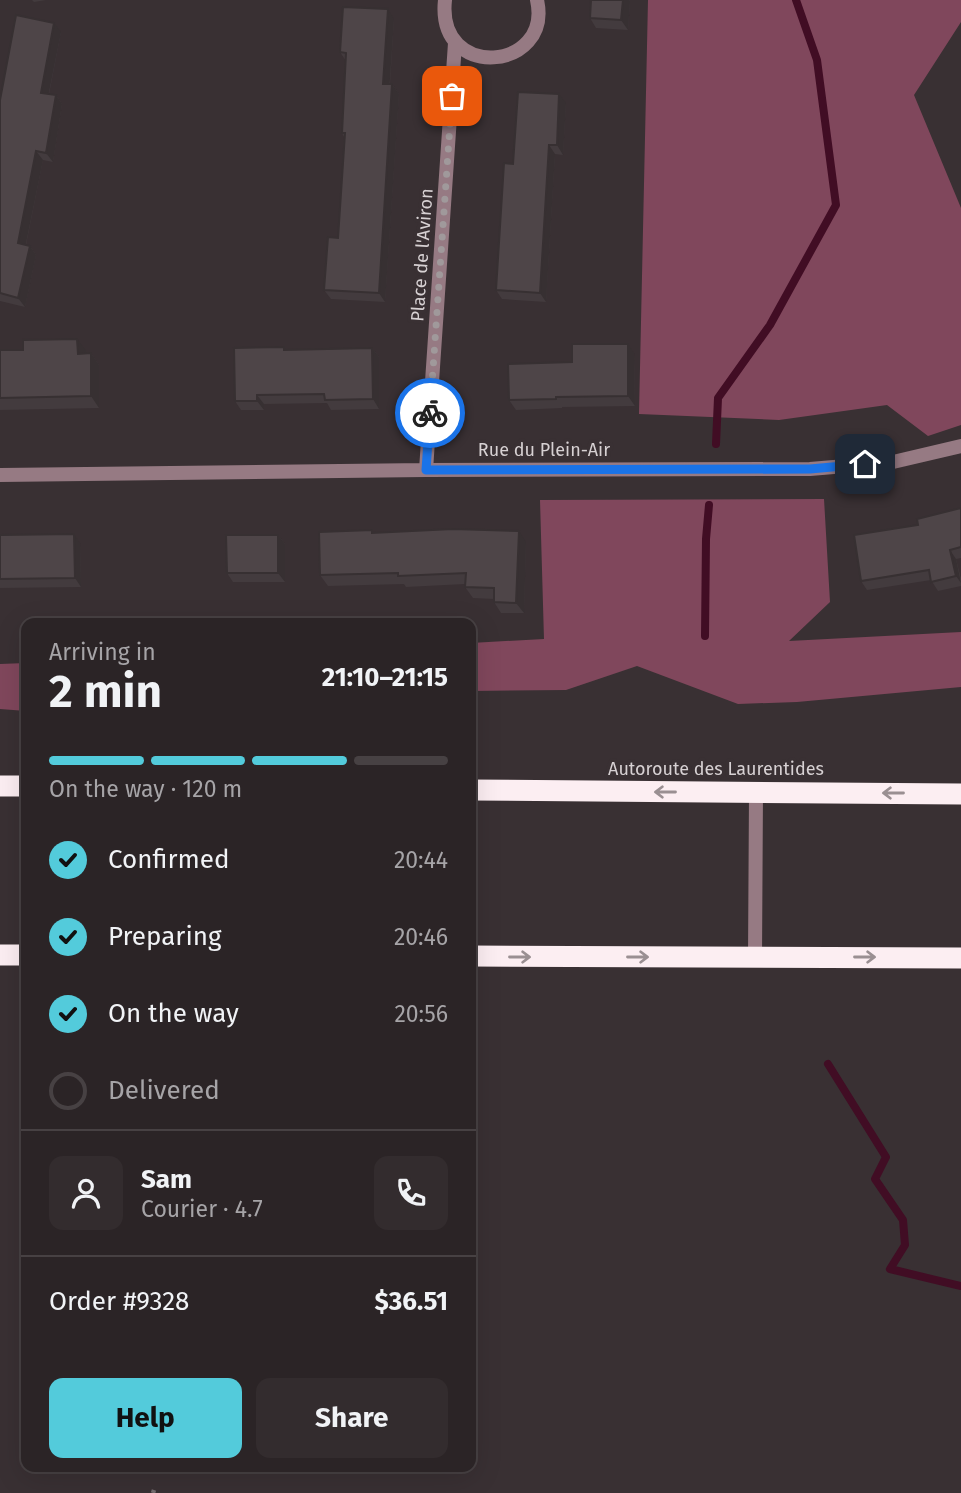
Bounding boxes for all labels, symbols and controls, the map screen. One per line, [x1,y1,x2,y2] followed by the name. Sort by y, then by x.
[422,66,482,126] pin
[433,77,471,115] icon: bag
[406,188,438,322] street label: Place de l'Aviron
[395,378,465,448] courier
[411,394,449,432] icon: bike
[835,434,895,494] pin
[478,439,610,461] street label: Rue du Plein-Air
[846,445,884,483] icon: home
[49,638,156,666] text: Arriving in
[322,662,448,693] text: 21:10–21:15
[49,664,162,719] text: 2 min
[608,758,824,780] street label: Autoroute des Laurentides
[49,775,242,803] text: On the way · 120 m
[654,785,677,799] one-way arrow
[882,786,905,800] one-way arrow
[49,841,87,879] icon: check
[108,844,229,875] text: Confirmed
[394,846,448,874] text: 20:44
[49,918,87,956] icon: check
[108,921,221,952] text: Preparing
[394,923,448,951] text: 20:46
[508,950,531,963] one-way arrow
[626,950,649,964] one-way arrow
[854,951,877,964] one-way arrow
[49,995,87,1033] icon: check
[108,998,239,1029] text: On the way
[394,1000,448,1028] text: 20:56
[108,1075,220,1106] text: Delivered
[49,1156,123,1230] button: person
[374,1156,448,1230] button: phone
[141,1164,192,1195] text: Sam
[141,1195,263,1223] text: Courier · 4.7
[49,1286,189,1317] text: Order #9328
[375,1286,448,1317] text: $36.51
[49,1378,242,1458] button: Help
[256,1378,448,1458] button: Share

